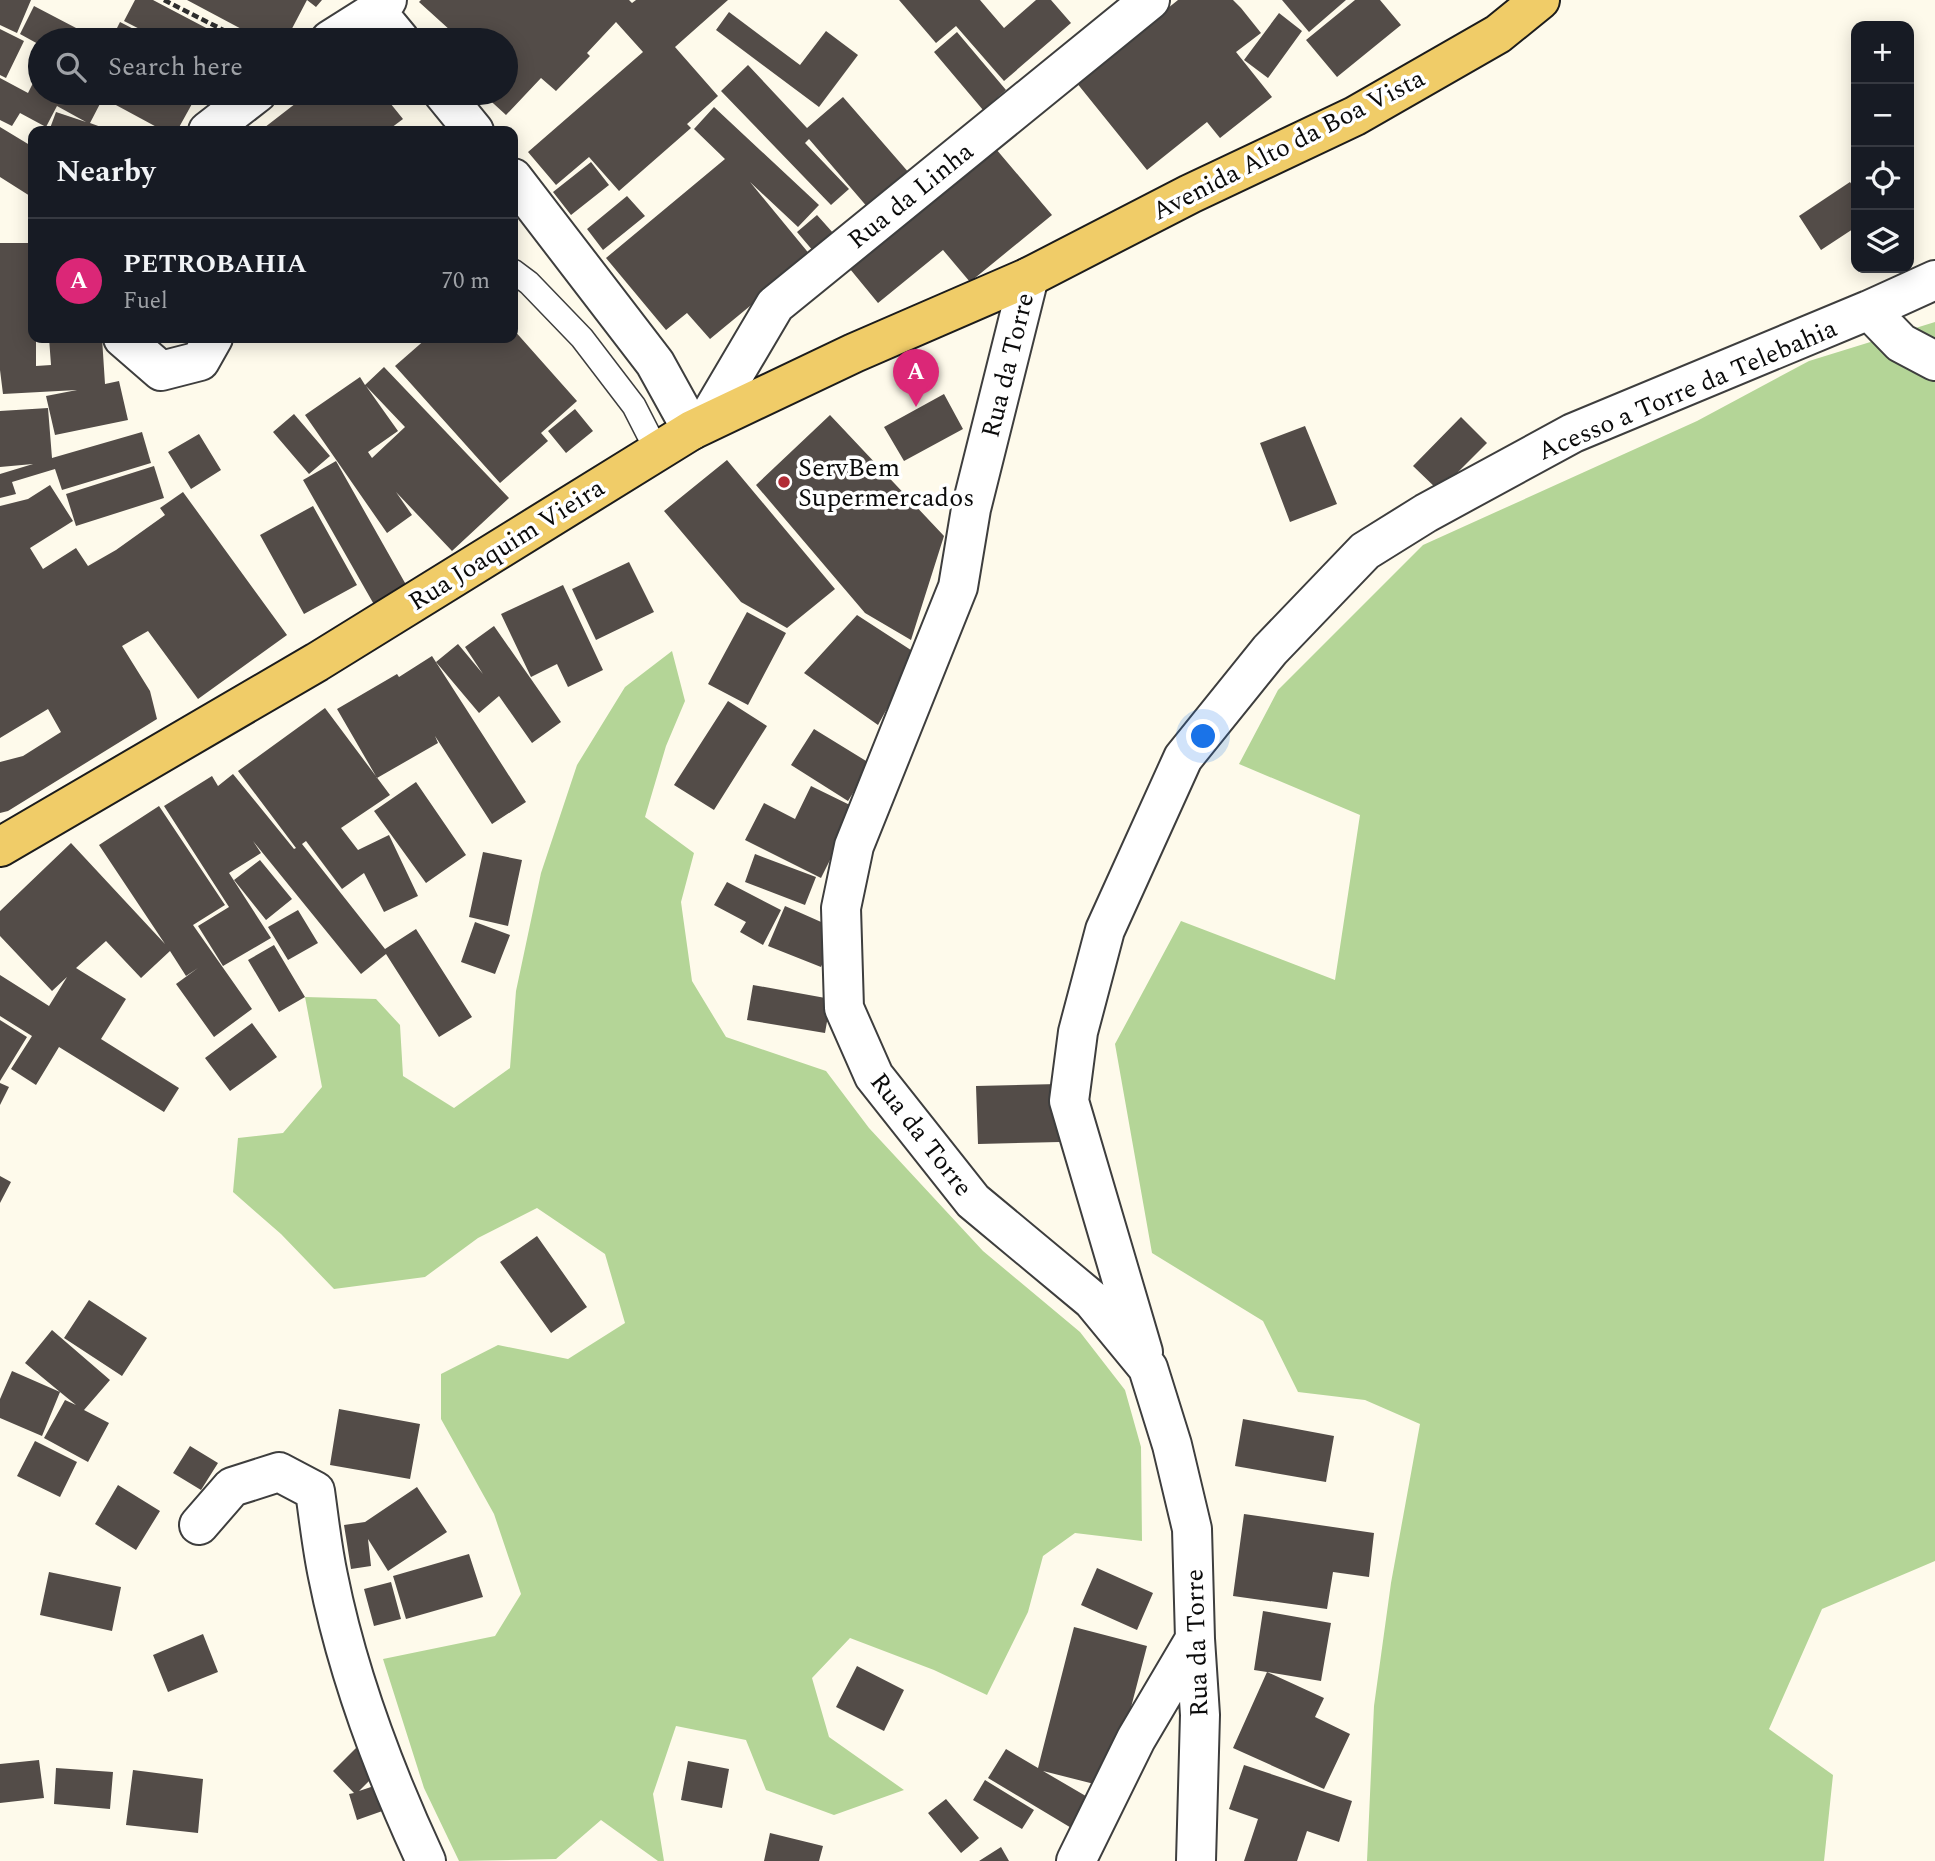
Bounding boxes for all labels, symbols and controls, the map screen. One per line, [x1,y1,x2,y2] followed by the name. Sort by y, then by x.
[1851,21,1914,273] map controls
[1851,21,1914,84] button: +
[28,28,518,105] search box
[108,47,243,87] text: Search here
[52,48,90,86] icon: search
[1145,58,1432,231] street label: Avenida Alto da Boa Vista
[1851,84,1914,147] button: −
[839,132,983,259] street label: Rua da Linha
[1851,147,1914,210] button: locate
[56,149,155,195] text: Nearby
[1851,210,1914,273] button: layers
[123,244,307,284] text: PETROBAHIA
[70,264,88,299] text: A
[441,264,490,299] text: 70 m
[123,284,168,319] text: Fuel
[971,288,1045,442] street label: Rua da Torre
[1531,309,1844,471] street label: Acesso a Torre da Telebahia
[893,349,939,407] pin: A
[798,448,974,518] place label: ServBem Supermercados
[401,468,613,621] street label: Rua Joaquim Vieira
[776,474,792,490] marker: ServBem Supermercados
[1186,719,1220,753] your location
[860,1064,983,1205] street label: Rua da Torre
[1174,1568,1220,1718] street label: Rua da Torre

